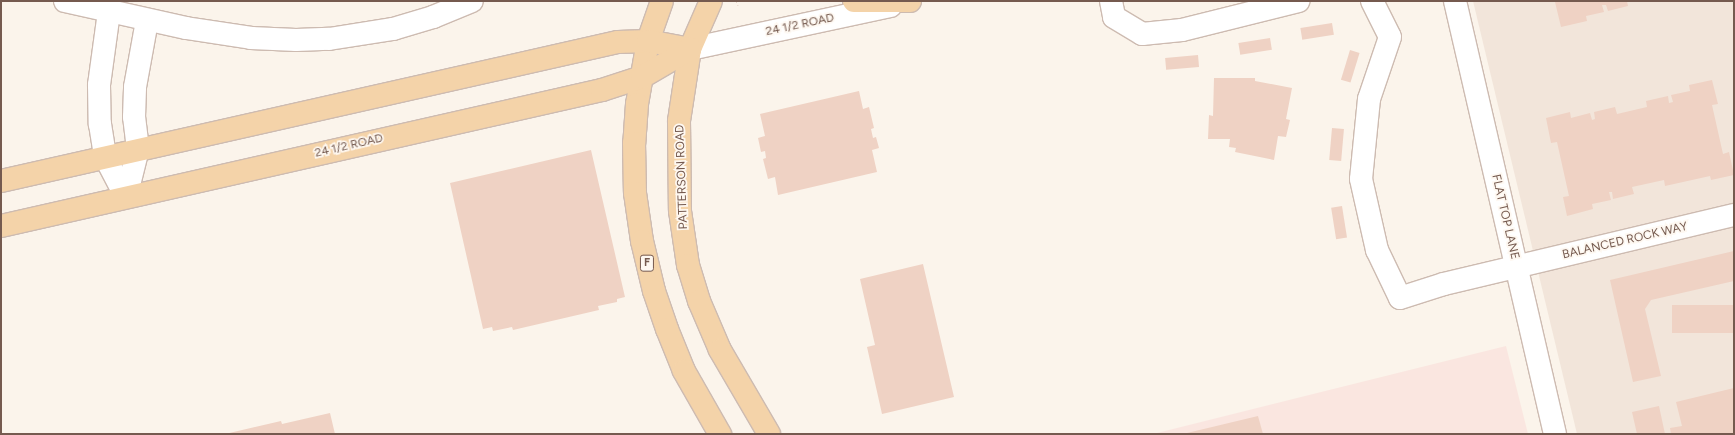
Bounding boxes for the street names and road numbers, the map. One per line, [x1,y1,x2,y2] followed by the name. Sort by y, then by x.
[764,11,836,39] street label: 24 1/2 ROAD
[673,124,691,230] street label: PATTERSON ROAD
[313,131,385,161] street label: 24 1/2 ROAD
[1488,173,1522,261] street label: FLAT TOP LANE
[1561,220,1689,262] street label: BALANCED ROCK WAY
[639,254,655,272] road number: F

